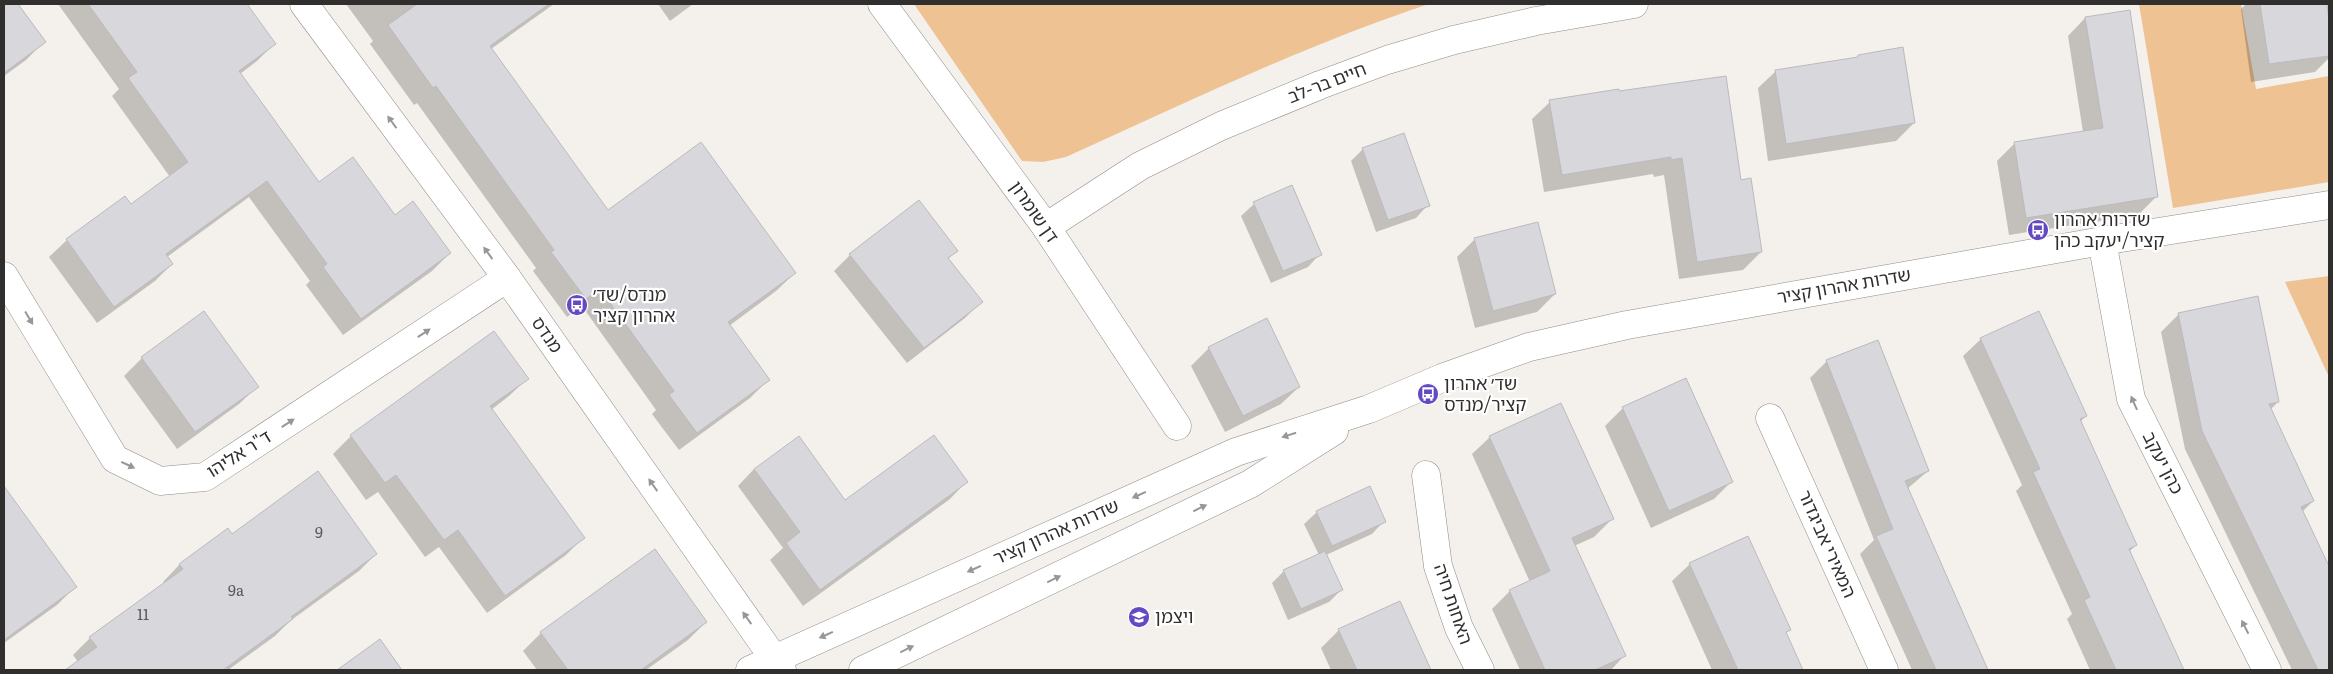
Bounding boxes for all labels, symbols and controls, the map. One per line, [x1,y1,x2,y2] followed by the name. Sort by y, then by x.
[1283,54,1370,109] street label: חיים בר-לב
[387,115,397,129] one-way arrow
[1004,175,1067,248] street label: דן שומרון
[2054,205,2165,253] place label: שדרות אהרון קציר/יעקב כהן
[2026,218,2050,242] bus stop icon: שדרות אהרון קציר/יעקב כהן
[483,246,493,260] one-way arrow
[1775,259,1913,310] street label: שדרות אהרון קציר
[593,280,675,328] place label: מנדס/שד׳ אהרון קציר
[565,293,589,317] bus stop icon: מנדס/שד׳ אהרון קציר
[526,310,571,358] street label: מנדס
[24,311,34,324] one-way arrow
[417,328,430,338] one-way arrow
[1444,369,1526,417] place label: שד׳ אהרון קציר/מנדס
[1416,382,1440,406] bus stop icon: שד׳ אהרון קציר/מנדס
[2129,396,2137,410] one-way arrow
[281,418,295,427] one-way arrow
[201,422,276,483] street label: ד"ר אליהו
[2137,426,2192,499] street label: כהן יעקב
[1281,431,1296,439] one-way arrow
[121,462,135,470] one-way arrow
[648,478,658,492] one-way arrow
[1793,485,1864,602] street label: המאירי אביגדור
[988,491,1123,570] street label: שדרות אהרון קציר
[1132,492,1146,500] one-way arrow
[1193,504,1207,512] one-way arrow
[315,520,323,543] house number: 9
[1428,559,1481,648] street label: האחות חיה
[967,565,981,573] one-way arrow
[1047,575,1061,583] one-way arrow
[228,578,245,601] house number: 9a
[137,602,149,625] house number: 11
[1155,602,1194,629] place label: ויצמן
[1127,605,1151,629] school or university icon: ויצמן
[742,611,752,625] one-way arrow
[2241,620,2249,634] one-way arrow
[819,632,833,640] one-way arrow
[900,645,914,653] one-way arrow

